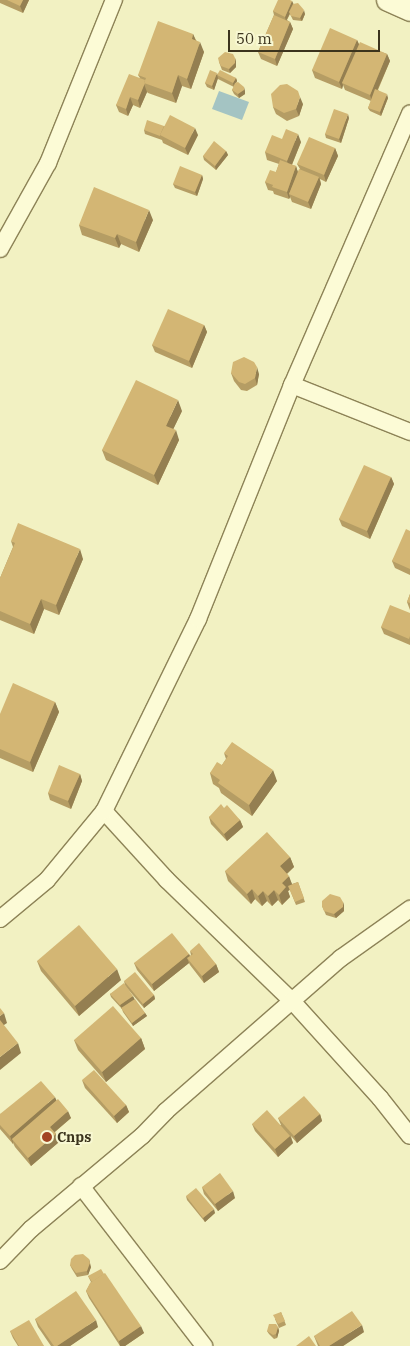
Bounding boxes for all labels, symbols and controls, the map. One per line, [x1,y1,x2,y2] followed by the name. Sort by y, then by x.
[230,20,382,52] scale bar
[236,29,272,48] text: 50 m
[57,1129,91,1145] place label: Cnps
[41,1131,53,1143] marker: Cnps

